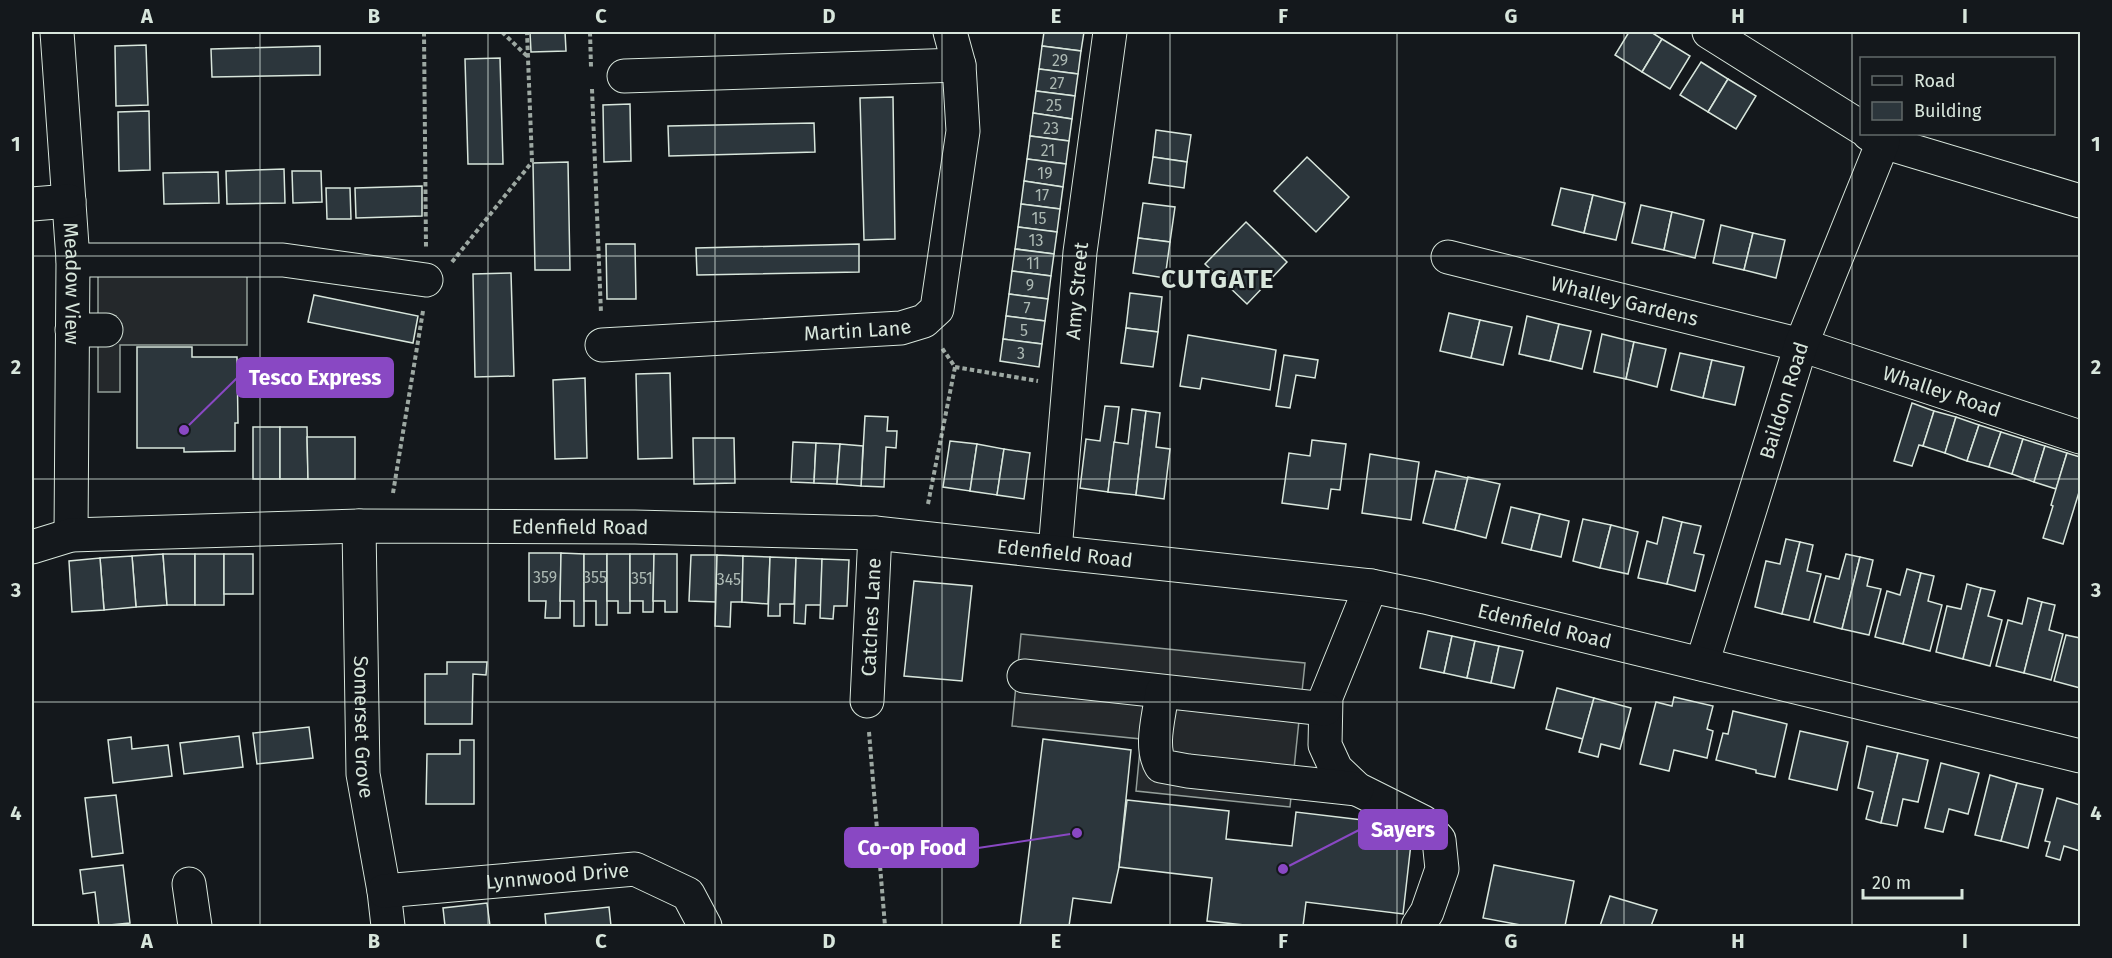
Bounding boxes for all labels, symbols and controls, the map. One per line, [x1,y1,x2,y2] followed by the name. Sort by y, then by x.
[140,4,154,28] text: A
[368,4,380,28] text: B
[595,4,607,28] text: C
[822,4,836,28] text: D
[1051,4,1061,28] text: E
[1278,4,1288,28] text: F
[1505,4,1517,28] text: G
[1731,4,1745,28] text: H
[1962,4,1968,28] text: I
[1052,51,1068,70] house number: 29
[1860,57,2055,135] legend
[1914,70,1956,92] text: Road
[1050,74,1064,93] house number: 27
[1046,96,1062,115] house number: 25
[1914,100,1982,122] text: Building
[1043,119,1059,138] house number: 23
[11,132,21,156] text: 1
[2091,132,2101,156] text: 1
[1041,141,1055,160] house number: 21
[1037,164,1053,183] house number: 19
[1035,186,1049,205] house number: 17
[1032,209,1046,228] house number: 15
[58,221,85,345] street label: Meadow View
[1029,231,1043,250] house number: 13
[1061,240,1093,341] street label: Amy Street
[1026,254,1040,273] house number: 11
[1161,264,1275,295] district label: CUTGATE
[1548,271,1701,331] street label: Whalley Gardens
[1026,276,1034,295] house number: 9
[1023,299,1031,318] house number: 7
[803,314,914,345] street label: Martin Lane
[1020,321,1028,340] house number: 5
[1754,339,1813,462] street label: Baildon Road
[1017,344,1025,363] house number: 3
[11,355,21,379] text: 2
[2091,355,2101,379] text: 2
[237,358,393,397] callout: Tesco Express
[1880,361,2004,422] street label: Whalley Road
[249,365,381,391] text: Tesco Express
[512,515,649,539] street label: Edenfield Road
[996,534,1134,572] street label: Edenfield Road
[856,557,886,677] street label: Catches Lane
[533,568,557,587] house number: 359
[583,568,607,587] house number: 355
[631,569,653,588] house number: 351
[717,570,741,589] house number: 345
[10,578,21,602] text: 3
[2090,578,2101,602] text: 3
[1475,598,1614,654] street label: Edenfield Road
[349,655,379,800] street label: Somerset Grove
[10,801,22,825] text: 4
[2090,801,2102,825] text: 4
[1359,810,1447,849] callout: Sayers
[1371,817,1435,843] text: Sayers
[845,828,978,867] callout: Co-op Food
[858,835,966,861] text: Co-op Food
[485,858,630,894] street label: Lynnwood Drive
[1863,862,1962,900] scale bar
[1872,872,1911,894] text: 20 m
[140,929,154,953] text: A
[368,929,380,953] text: B
[595,929,607,953] text: C
[822,929,836,953] text: D
[1051,929,1061,953] text: E
[1278,929,1288,953] text: F
[1505,929,1517,953] text: G
[1731,929,1745,953] text: H
[1962,929,1968,953] text: I

